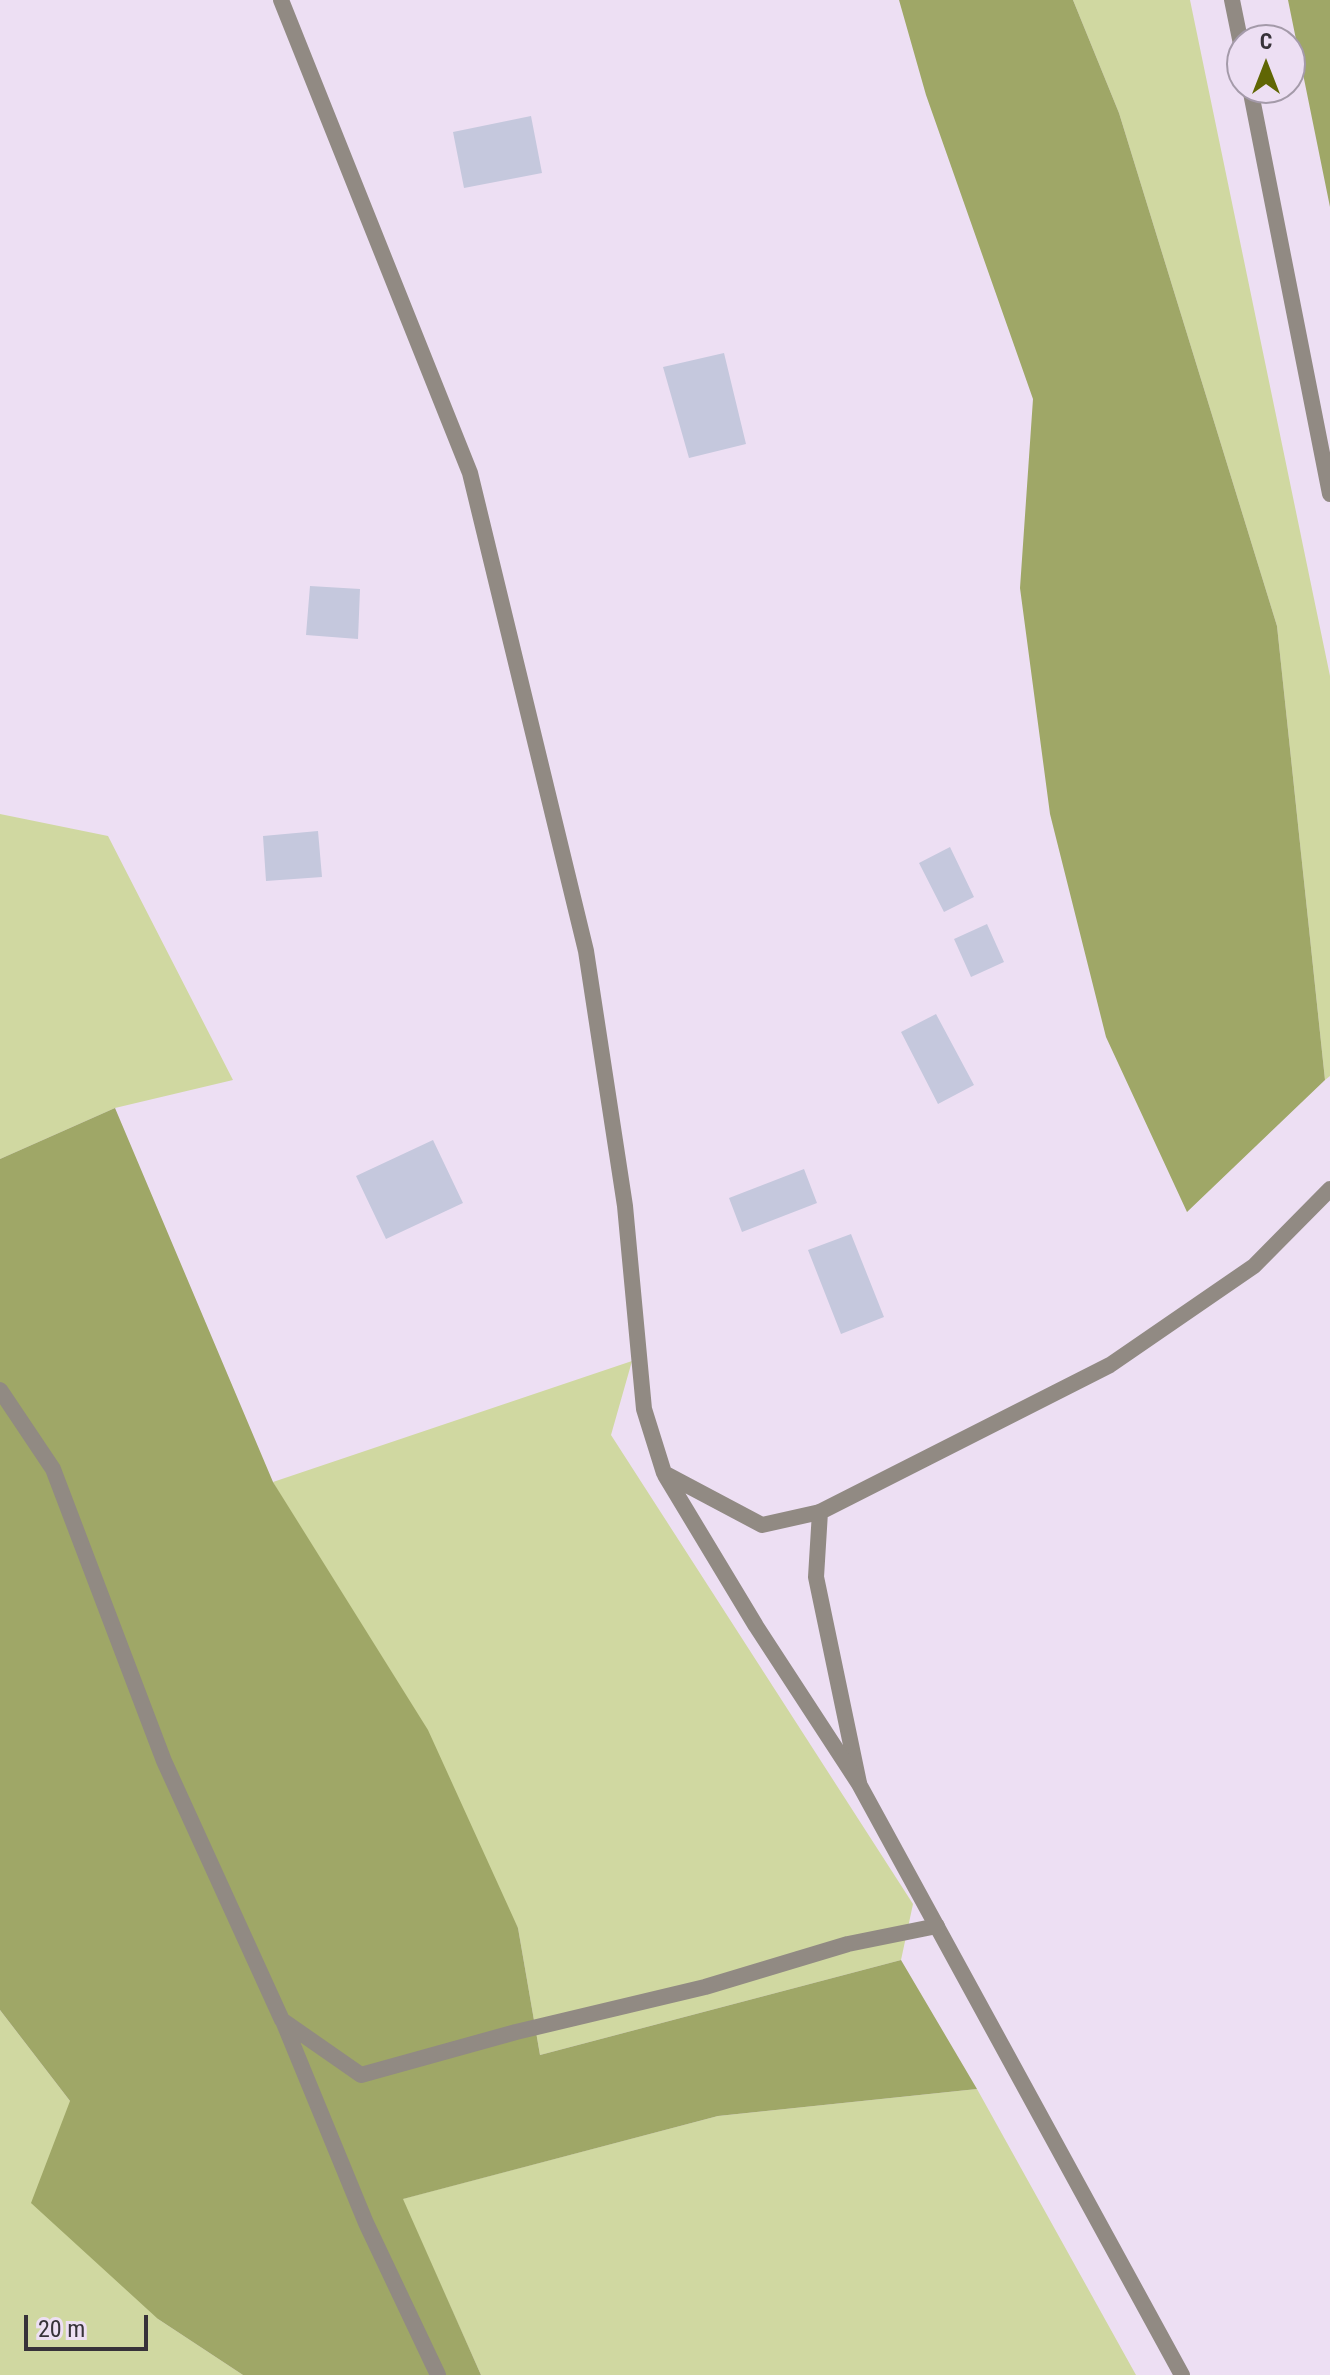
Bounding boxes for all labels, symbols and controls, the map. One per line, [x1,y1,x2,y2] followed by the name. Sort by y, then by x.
[1226,24,1306,104] north arrow
[1260,29,1272,54] text: С
[28,2299,152,2349] scale bar
[38,2315,85,2343] text: 20 m

